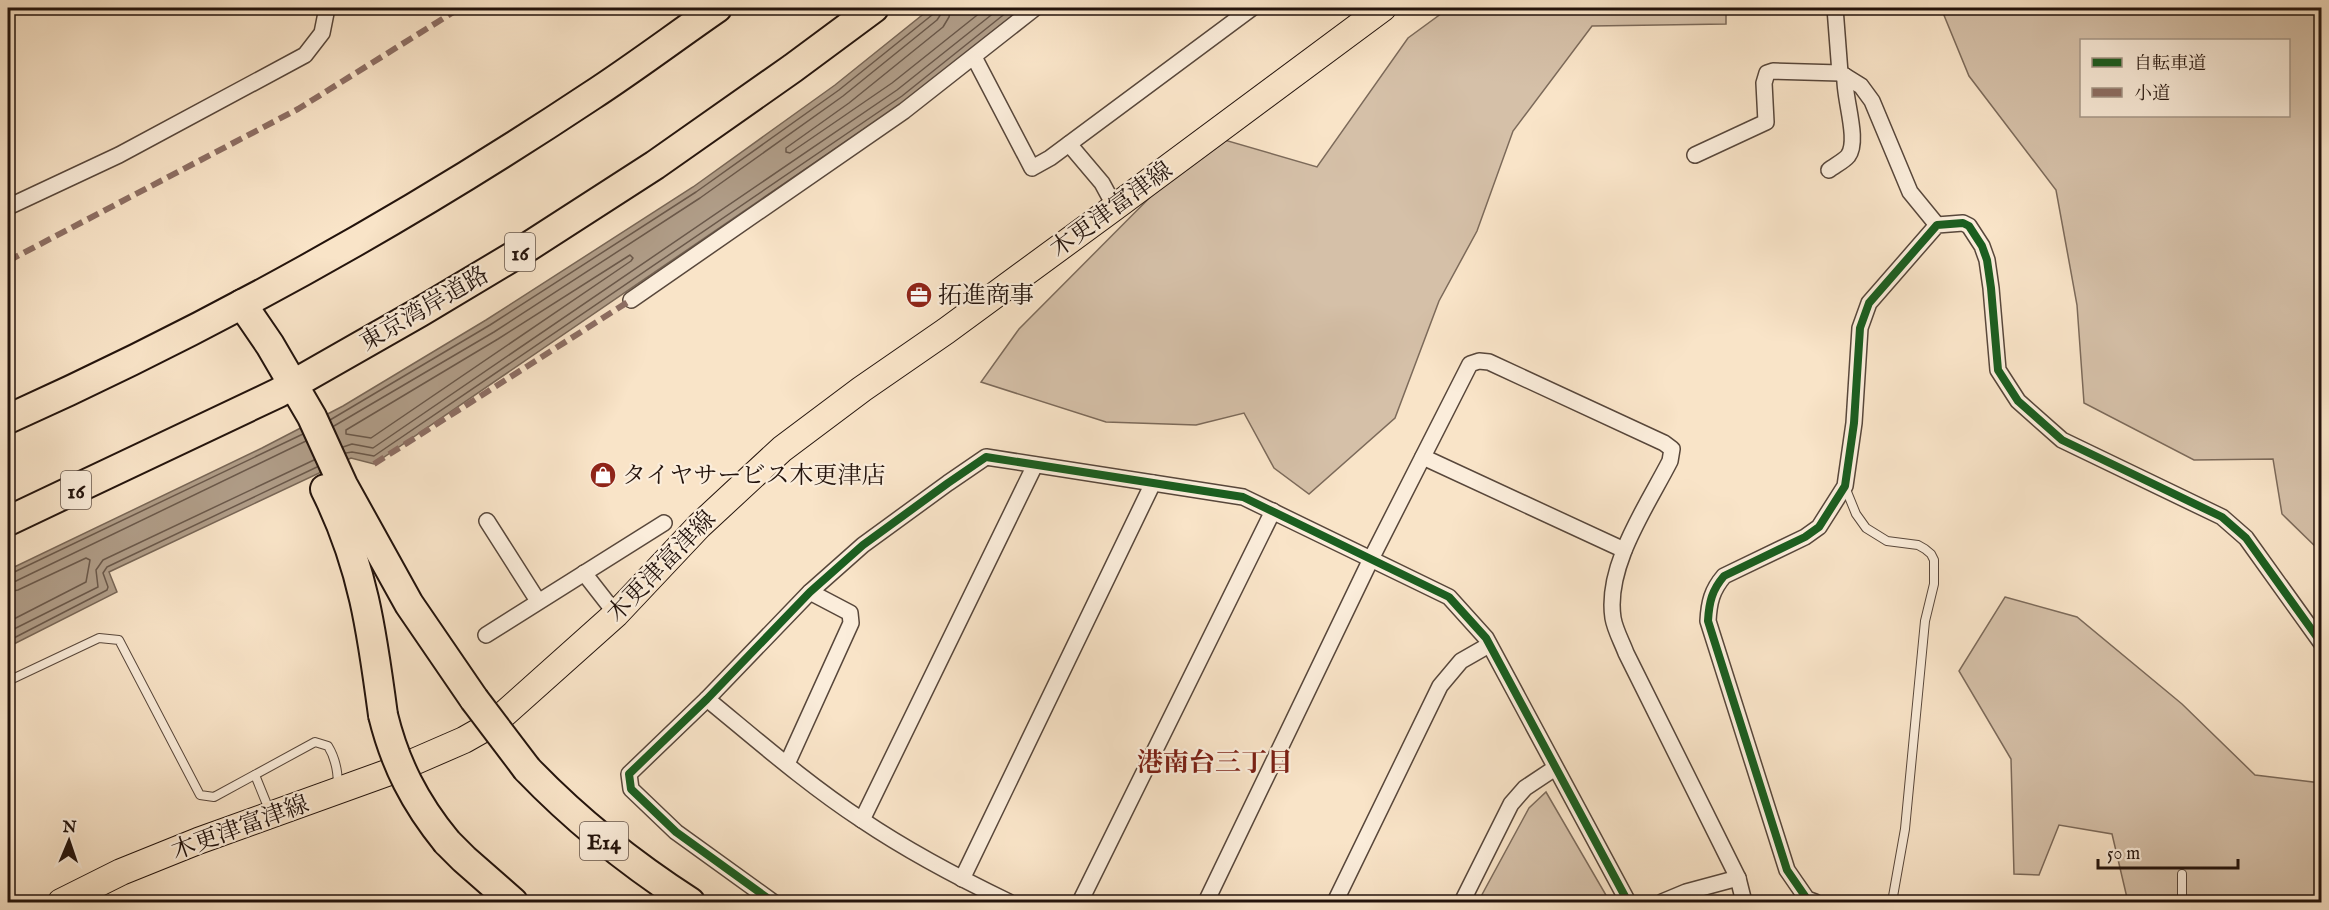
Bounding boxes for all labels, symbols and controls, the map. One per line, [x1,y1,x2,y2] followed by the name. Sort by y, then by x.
[2080,39,2290,117] legend
[2134,53,2206,76] text: 自転車道
[2134,83,2170,106] text: 小道
[1045,155,1179,265] street label: 木更津富津線
[505,233,535,271] road number: 16
[355,260,495,359] street label: 東京湾岸道路
[904,280,934,310] office icon: 拓進商事
[938,281,1034,312] place label: 拓進商事
[588,460,618,490] shop icon: タイヤサービス木更津店
[622,461,886,492] place label: タイヤサービス木更津店
[61,471,91,509] road number: 16
[601,504,723,630] street label: 木更津富津線
[1137,747,1293,780] district label: 港南台三丁目
[168,789,313,868] street label: 木更津富津線
[39,811,99,871] north arrow
[61,818,77,838] text: N
[580,822,628,860] road number: E14
[2098,832,2238,870] scale bar
[2107,843,2140,866] text: 50 m

